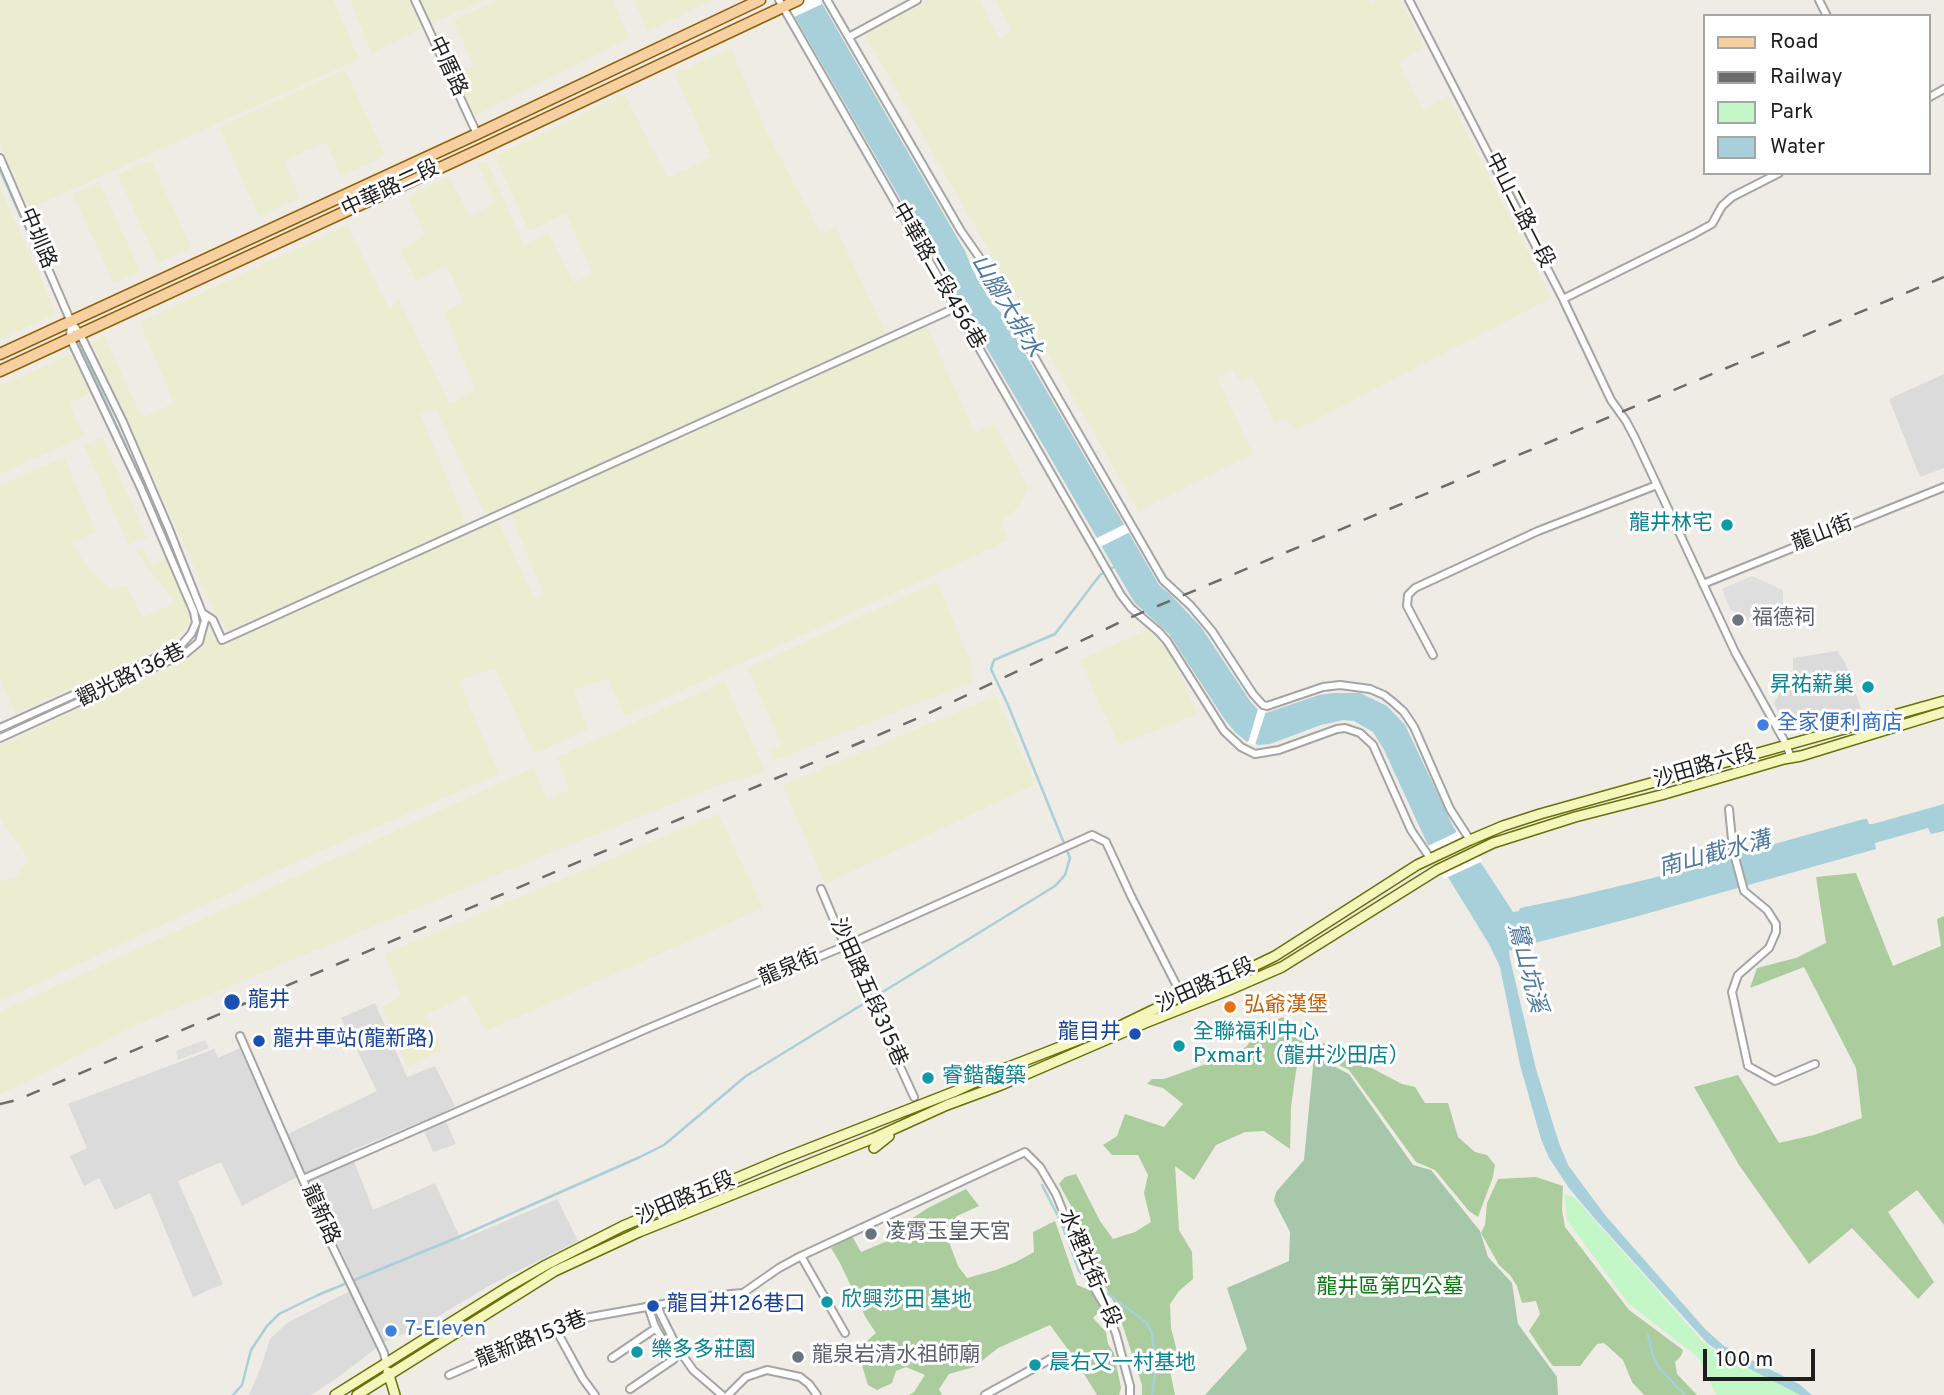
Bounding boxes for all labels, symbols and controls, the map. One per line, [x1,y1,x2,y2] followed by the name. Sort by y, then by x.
[1702,14,1930,175] legend
[1770,29,1819,56] text: Road
[421,33,471,101] street label: 中厝路
[1770,64,1843,91] text: Railway
[1770,99,1813,126] text: Park
[1770,134,1825,161] text: Water
[1478,149,1558,273] street label: 中山二路一段
[338,156,444,224] street label: 中華路二段
[885,199,989,355] street label: 中華路二段456巷
[12,205,60,273] street label: 中圳路
[964,251,1046,363] water label: 山腳大排水
[1629,512,1713,538] place label: 龍井林宅
[1789,512,1857,558] street label: 龍山街
[1719,517,1735,533] marker: 龍井林宅
[1752,607,1815,633] place label: 福德祠
[1730,612,1746,628] marker: 福德祠
[74,640,190,714] street label: 觀光路136巷
[1770,674,1854,700] place label: 昇祐薪巢
[1860,679,1876,695] marker: 昇祐薪巢
[1777,712,1903,738] place label: 全家便利商店
[1755,717,1771,733] marker: 全家便利商店
[1651,741,1759,795] street label: 沙田路六段
[1656,828,1774,884] water label: 南山截水溝
[823,915,911,1071] street label: 沙田路五段315巷
[1500,920,1550,1016] water label: 鷺山坑溪
[756,945,824,993] street label: 龍泉街
[1153,954,1259,1020] street label: 沙田路五段
[248,989,290,1015] place label: 龍井
[222,992,242,1012] marker: 龍井
[1244,994,1328,1020] place label: 弘爺漢堡
[1222,999,1238,1015] marker: 弘爺漢堡
[1058,1021,1121,1047] place label: 龍目井
[1193,1021,1410,1071] place label: 全聯福利中心 Pxmart（龍井沙田店）
[1127,1026,1143,1042] marker: 龍目井
[273,1028,434,1054] place label: 龍井車站(龍新路)
[251,1033,267,1049] marker: 龍井車站(龍新路)
[1171,1038,1187,1054] marker: 全聯福利中心 Pxmart（龍井沙田店）
[942,1065,1026,1091] place label: 睿鍇馥築
[920,1070,936,1086] marker: 睿鍇馥築
[633,1168,739,1232] street label: 沙田路五段
[295,1181,343,1249] street label: 龍新路
[1052,1206,1124,1332] street label: 水裡社街一段
[885,1221,1011,1247] place label: 凌霄玉皇天宮
[863,1226,879,1242] marker: 凌霄玉皇天宮
[1317,1276,1463,1302] park label: 龍井區第四公墓
[841,1289,972,1315] place label: 欣興莎田 基地
[667,1293,805,1319] place label: 龍目井126巷口
[819,1294,835,1310] marker: 欣興莎田 基地
[645,1298,661,1314] marker: 龍目井126巷口
[473,1307,591,1375] street label: 龍新路153巷
[405,1318,486,1344] place label: 7-Eleven
[383,1323,399,1339] marker: 7-Eleven
[1706,1336,1818,1380] scale bar
[651,1339,756,1365] place label: 樂多多莊園
[629,1344,645,1360] marker: 樂多多莊園
[812,1344,980,1370] place label: 龍泉岩清水祖師廟
[1716,1347,1773,1374] text: 100 m
[790,1349,806,1365] marker: 龍泉岩清水祖師廟
[1049,1352,1196,1378] place label: 晨右又一村基地
[1027,1357,1043,1373] marker: 晨右又一村基地

